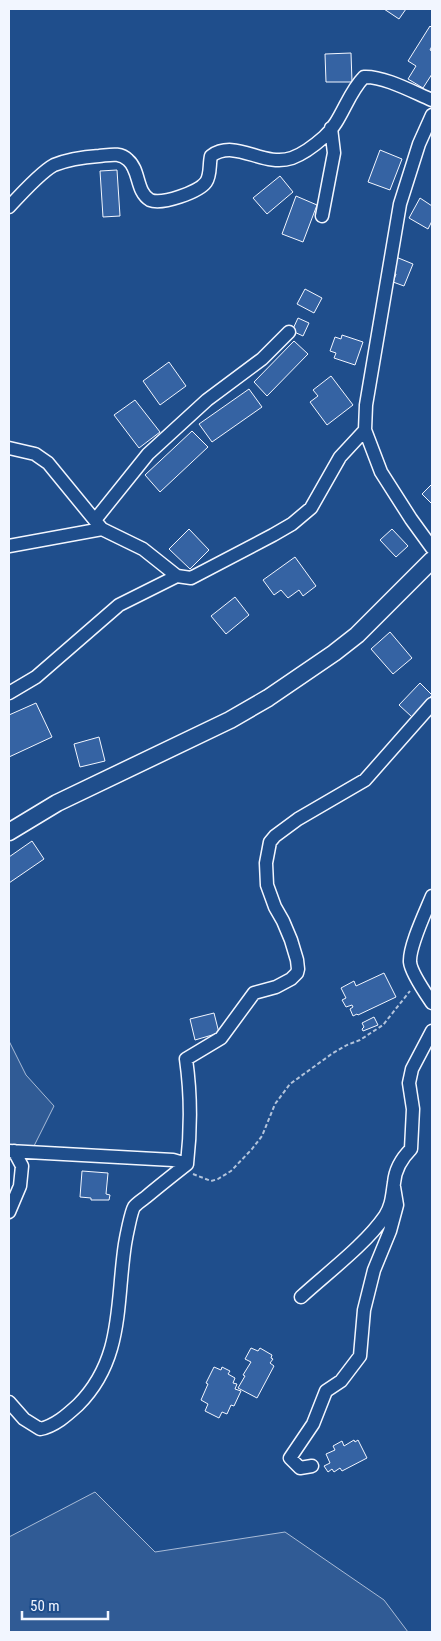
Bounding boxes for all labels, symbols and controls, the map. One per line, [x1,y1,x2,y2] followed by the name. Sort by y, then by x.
[22,1588,109,1620] scale bar
[30,1597,60,1615] text: 50 m

